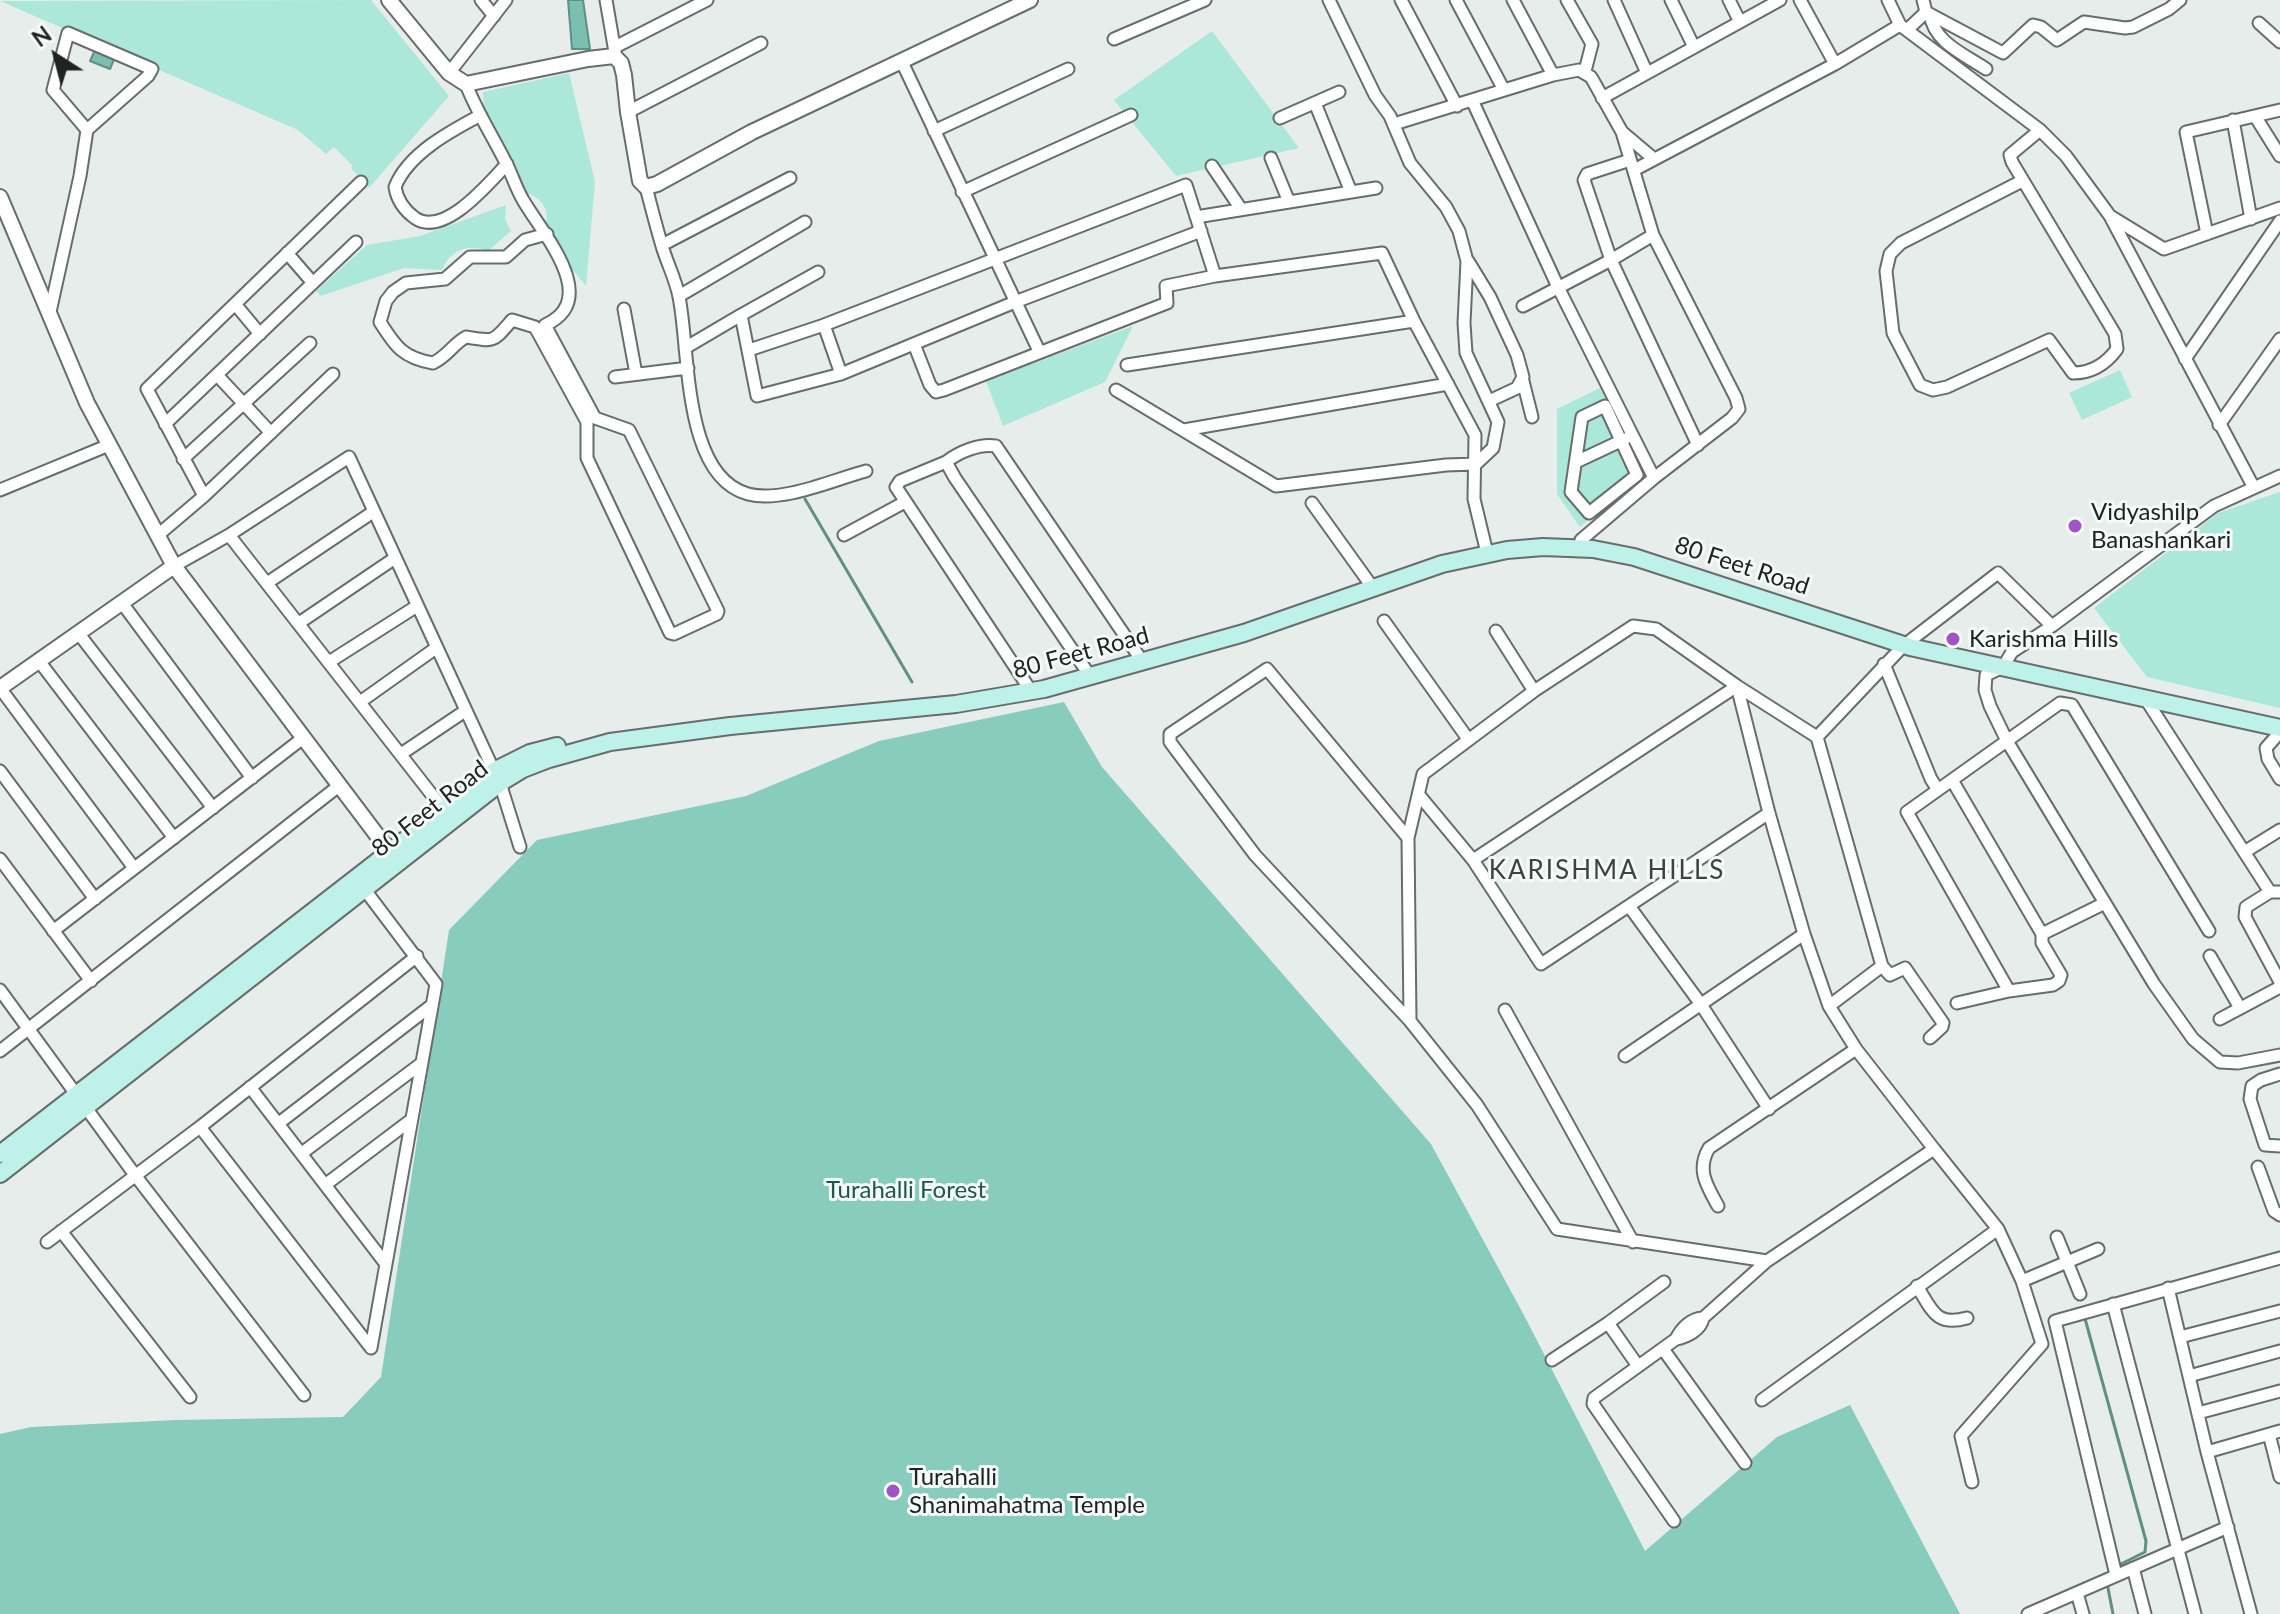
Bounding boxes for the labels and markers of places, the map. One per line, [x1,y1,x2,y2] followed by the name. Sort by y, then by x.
[2091,498,2231,554] place label: Vidyashilp Banashankari
[2066,517,2084,535] marker: Vidyashilp Banashankari
[1969,625,2118,653] place label: Karishma Hills
[1944,630,1962,648] marker: Karishma Hills
[909,1463,1145,1519] place label: Turahalli Shanimahatma Temple
[884,1482,902,1500] marker: Turahalli Shanimahatma Temple

